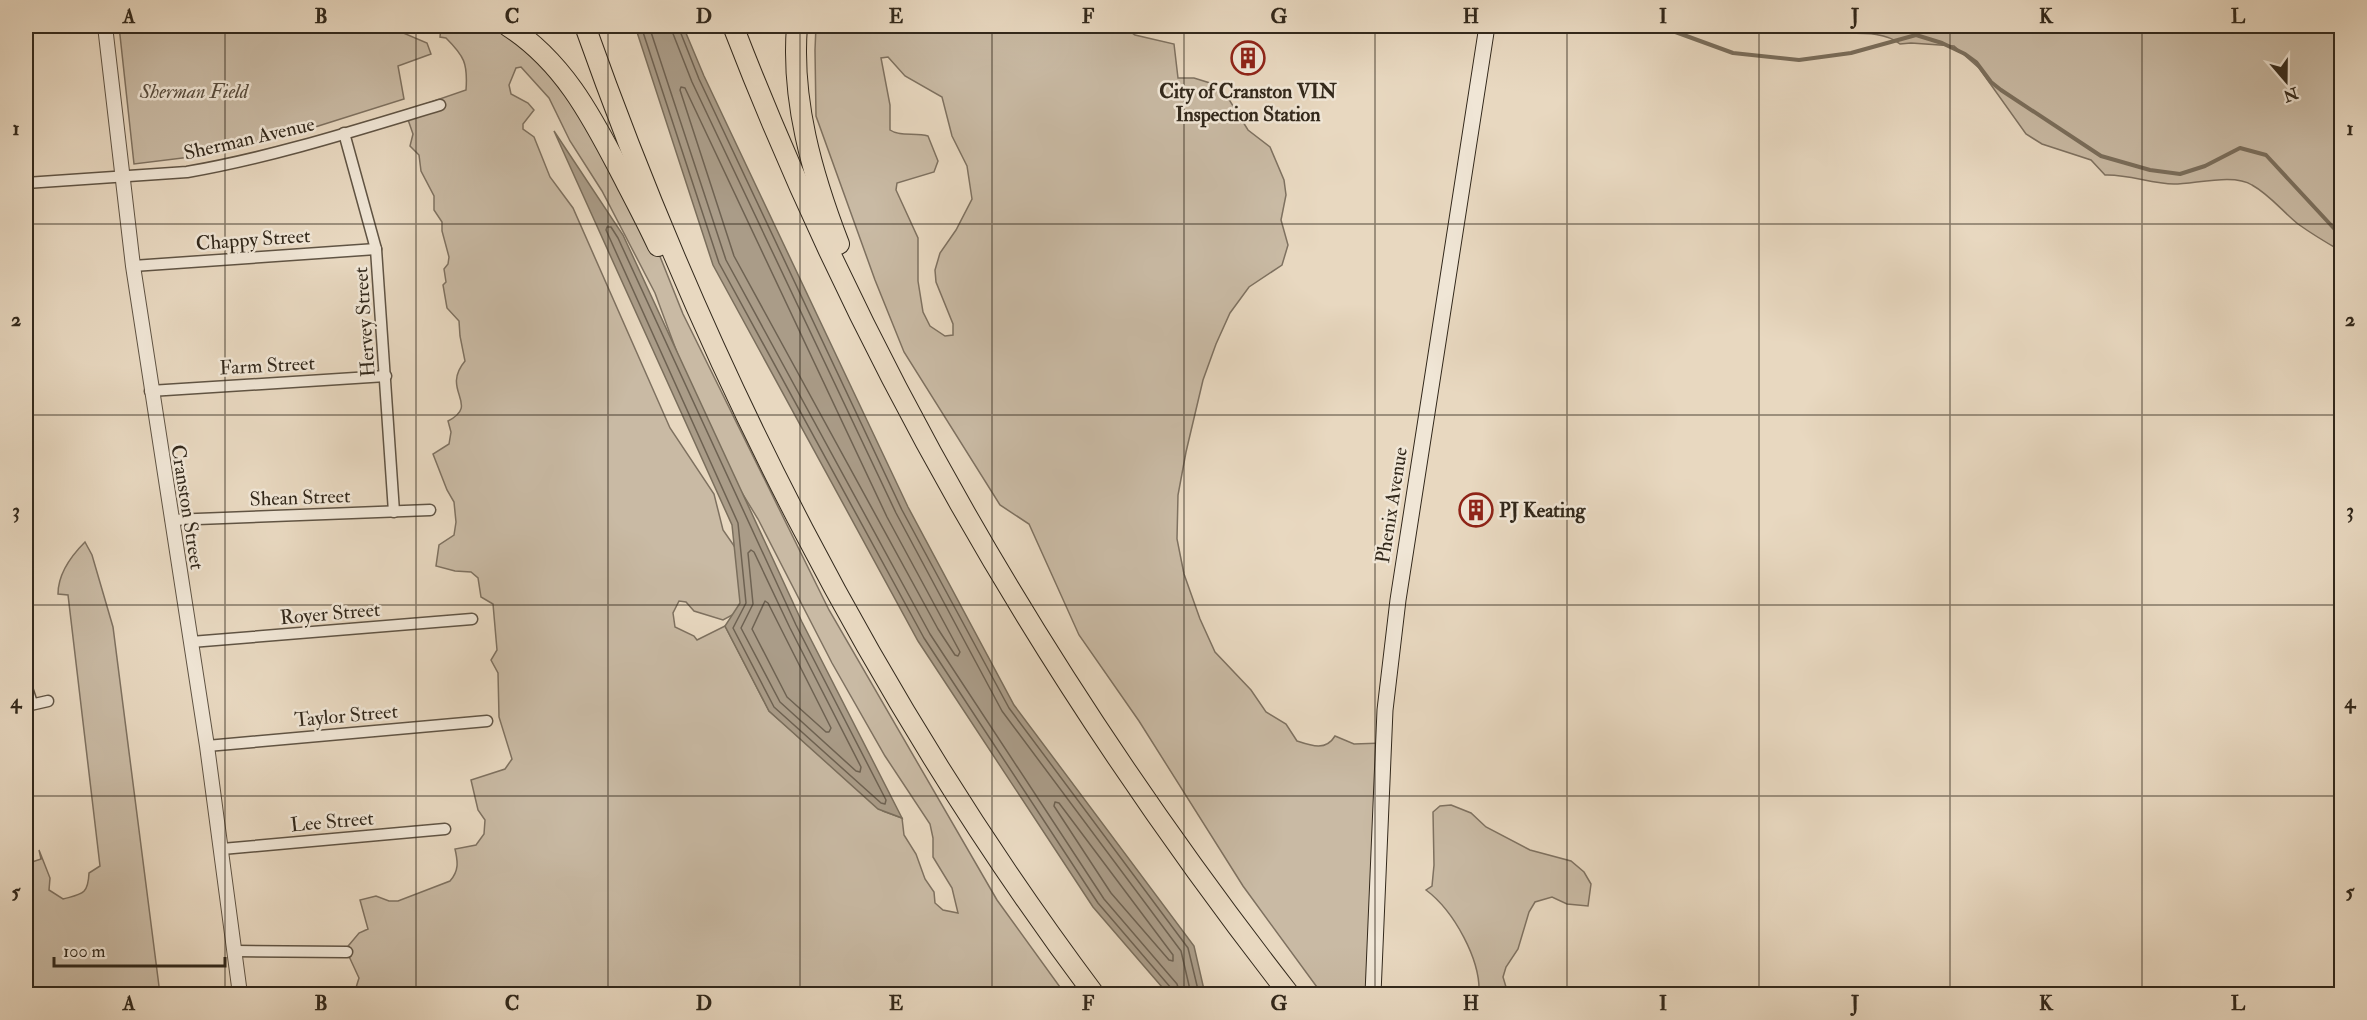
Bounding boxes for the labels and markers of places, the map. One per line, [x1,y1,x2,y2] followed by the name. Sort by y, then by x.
[1230,40,1266,76] building icon: City of Cranston VIN Inspection Station
[1159,79,1338,128] place label: City of Cranston VIN Inspection Station
[1458,492,1494,528] building icon: PJ Keating
[1499,498,1586,524] place label: PJ Keating

